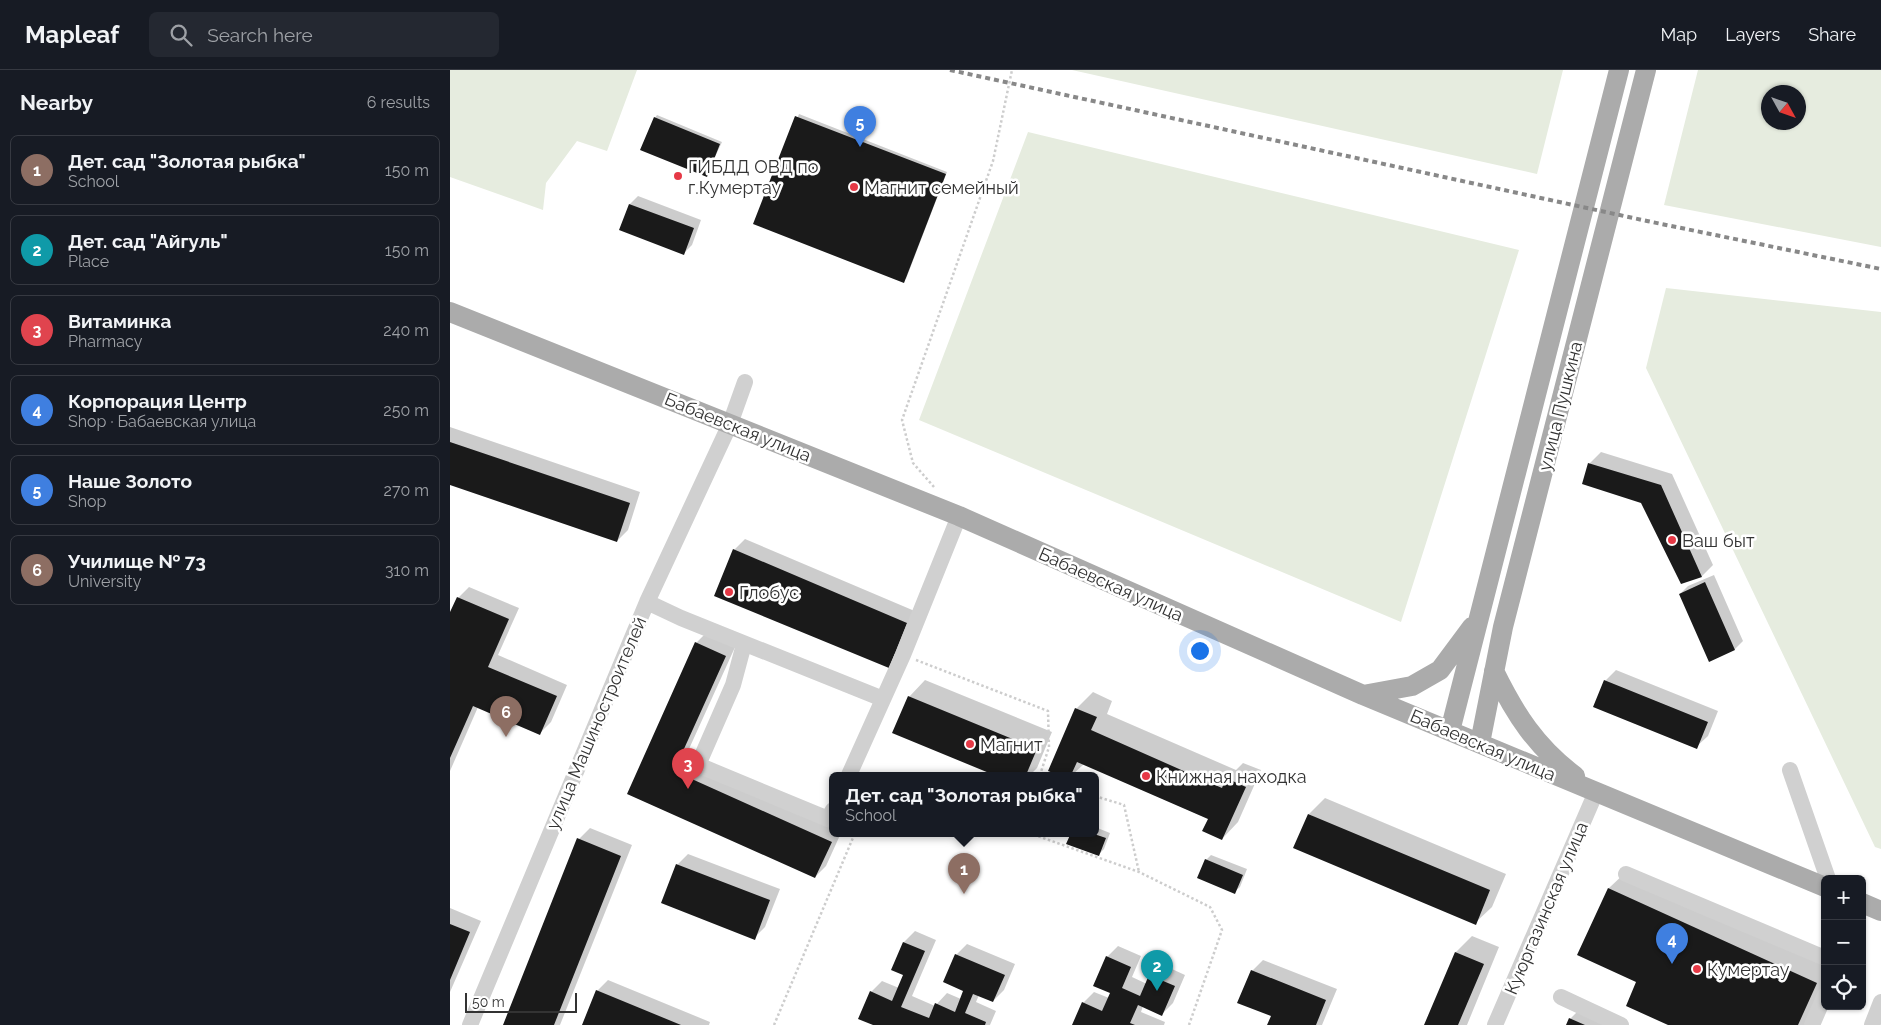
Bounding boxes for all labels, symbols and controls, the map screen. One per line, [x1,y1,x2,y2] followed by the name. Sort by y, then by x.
[149,12,499,57] search box
[25,20,119,49] text: Mapleaf
[167,21,195,49] icon: search
[207,24,313,46] text: Search here
[1661,24,1697,45] text: Map
[1725,24,1780,45] text: Layers
[1808,24,1856,45] text: Share
[1761,85,1806,130] north arrow
[20,90,93,115] text: Nearby
[367,93,430,112] text: 6 results
[844,106,876,147] pin: 5
[68,150,306,172] text: Дет. сад "Золотая рыбка"
[688,156,819,198] place label: ГИБДД ОВД по г.Кумертау
[33,161,41,180] text: 1
[385,161,429,180] text: 150 m
[672,170,684,182] marker: ГИБДД ОВД по г.Кумертау
[68,172,119,191] text: School
[864,177,1019,198] place label: Магнит семейный
[848,181,860,193] marker: Магнит семейный
[68,230,228,252] text: Дет. сад "Айгуль"
[32,241,42,260] text: 2
[385,241,429,260] text: 150 m
[68,252,109,271] text: Place
[68,310,172,332] text: Витаминка
[33,321,41,340] text: 3
[383,321,429,340] text: 240 m
[68,332,142,351] text: Pharmacy
[1534,339,1586,473] street label: улица Пушкина
[662,388,814,466] street label: Бабаевская улица
[68,390,247,412] text: Корпорация Центр
[32,401,42,420] text: 4
[383,401,429,420] text: 250 m
[68,412,256,431] text: Shop · Бабаевская улица
[68,470,192,492] text: Наше Золото
[33,481,41,500] text: 5
[384,481,429,500] text: 270 m
[68,492,106,511] text: Shop
[1682,530,1755,551] place label: Ваш быт
[1666,534,1678,546] marker: Ваш быт
[1036,543,1186,625] street label: Бабаевская улица
[68,550,206,572] text: Училище № 73
[32,561,42,580] text: 6
[385,561,429,580] text: 310 m
[68,572,141,591] text: University
[739,582,799,603] place label: Глобус
[723,586,735,598] marker: Глобус
[542,614,650,832] street label: улица Машиностроителей
[1187,638,1213,664] your location
[490,696,522,737] pin: 6
[1407,705,1559,785] street label: Бабаевская улица
[980,734,1043,755] place label: Магнит
[964,738,976,750] marker: Магнит
[672,748,704,789] pin: 3
[1156,766,1307,787] place label: Книжная находка
[1140,770,1152,782] marker: Книжная находка
[829,772,1099,837] popup
[845,784,1083,806] text: Дет. сад "Золотая рыбка"
[845,806,896,825] text: School
[1500,818,1592,998] street label: Куюргазинская улица
[948,853,980,894] pin: 1
[1821,875,1866,1010] map controls
[1821,875,1866,920] button: +
[1821,920,1866,965] button: −
[1656,923,1688,964] pin: 4
[1141,950,1173,991] pin: 2
[1707,959,1790,980] place label: Кумертау
[1691,963,1703,975] marker: Кумертау
[1821,965,1866,1010] button: locate
[465,990,578,1013] scale bar
[472,994,505,1010] text: 50 m

